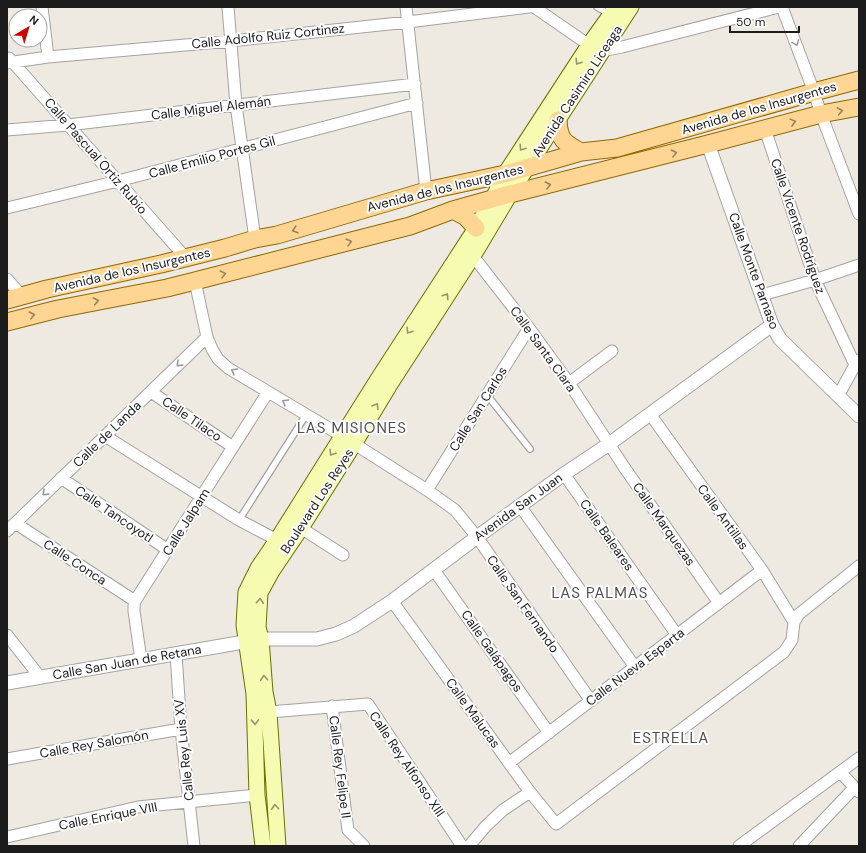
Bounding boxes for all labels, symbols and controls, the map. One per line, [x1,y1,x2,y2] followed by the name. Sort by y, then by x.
[8,8,48,48] north arrow
[730,8,799,34] scale bar
[27,12,42,28] text: N
[736,14,765,30] text: 50 m
[191,19,345,53] street label: Calle Adolfo Ruiz Cortinez
[528,22,626,160] street label: Avenida Casimiro Liceaga
[792,40,800,47] one-way arrow
[576,58,583,65] one-way arrow
[680,78,838,138] street label: Avenida de los Insurgentes
[150,92,272,124] street label: Calle Miguel Alemán
[41,94,151,218] street label: Calle Pascual Ortiz Rubio
[837,107,843,115] one-way arrow
[789,118,796,127] one-way arrow
[147,132,277,182] street label: Calle Emilio Portes Gil
[519,144,527,151] one-way arrow
[670,149,677,158] one-way arrow
[767,156,829,296] street label: Calle Vicente Rodríguez
[365,160,525,216] street label: Avenida de los Insurgentes
[544,181,551,190] one-way arrow
[725,210,783,332] street label: Calle Monte Parnaso
[292,225,299,234] one-way arrow
[345,238,352,247] one-way arrow
[52,244,212,296] street label: Avenida de los Insurgentes
[219,270,226,279] one-way arrow
[441,294,448,301] one-way arrow
[93,298,99,306] one-way arrow
[506,303,580,395] street label: Calle Santa Clara
[29,311,36,320] one-way arrow
[406,327,414,334] one-way arrow
[176,360,184,367] one-way arrow
[445,363,511,455] street label: Calle San Carlos
[231,369,238,376] one-way arrow
[159,393,225,445] street label: Calle Tilaco
[69,397,145,471] street label: Calle de Landa
[282,399,289,406] one-way arrow
[372,403,379,410] one-way arrow
[297,418,407,438] district label: LAS MISIONES
[277,445,357,557] street label: Boulevard Los Reyes
[330,448,337,455] one-way arrow
[470,469,566,545] street label: Avenida San Juan
[629,479,699,569] street label: Calle Marquezas
[694,481,752,553] street label: Calle Antillas
[72,482,156,546] street label: Calle Tancoyotl
[159,485,213,559] street label: Calle Jalpam
[42,489,50,496] one-way arrow
[576,496,638,574] street label: Calle Baleares
[40,535,110,589] street label: Calle Conca
[483,552,563,656] street label: Calle San Fernando
[551,583,649,603] district label: LAS PALMAS
[255,598,264,604] one-way arrow
[457,607,527,695] street label: Calle Galápagos
[582,624,688,710] street label: Calle Nueva Esparta
[51,641,203,683] street label: Calle San Juan de Retana
[260,675,269,681] one-way arrow
[442,675,504,751] street label: Calle Malucas
[170,698,198,802] street label: Calle Rey Luis XV
[365,708,449,820] street label: Calle Rey Alfonso XIII
[325,715,355,819] street label: Calle Rey Felipe II
[250,719,259,725] one-way arrow
[38,726,150,762] street label: Calle Rey Salomón
[633,728,709,748] district label: ESTRELLA
[57,798,159,834] street label: Calle Enrique VIII
[271,804,280,810] one-way arrow

